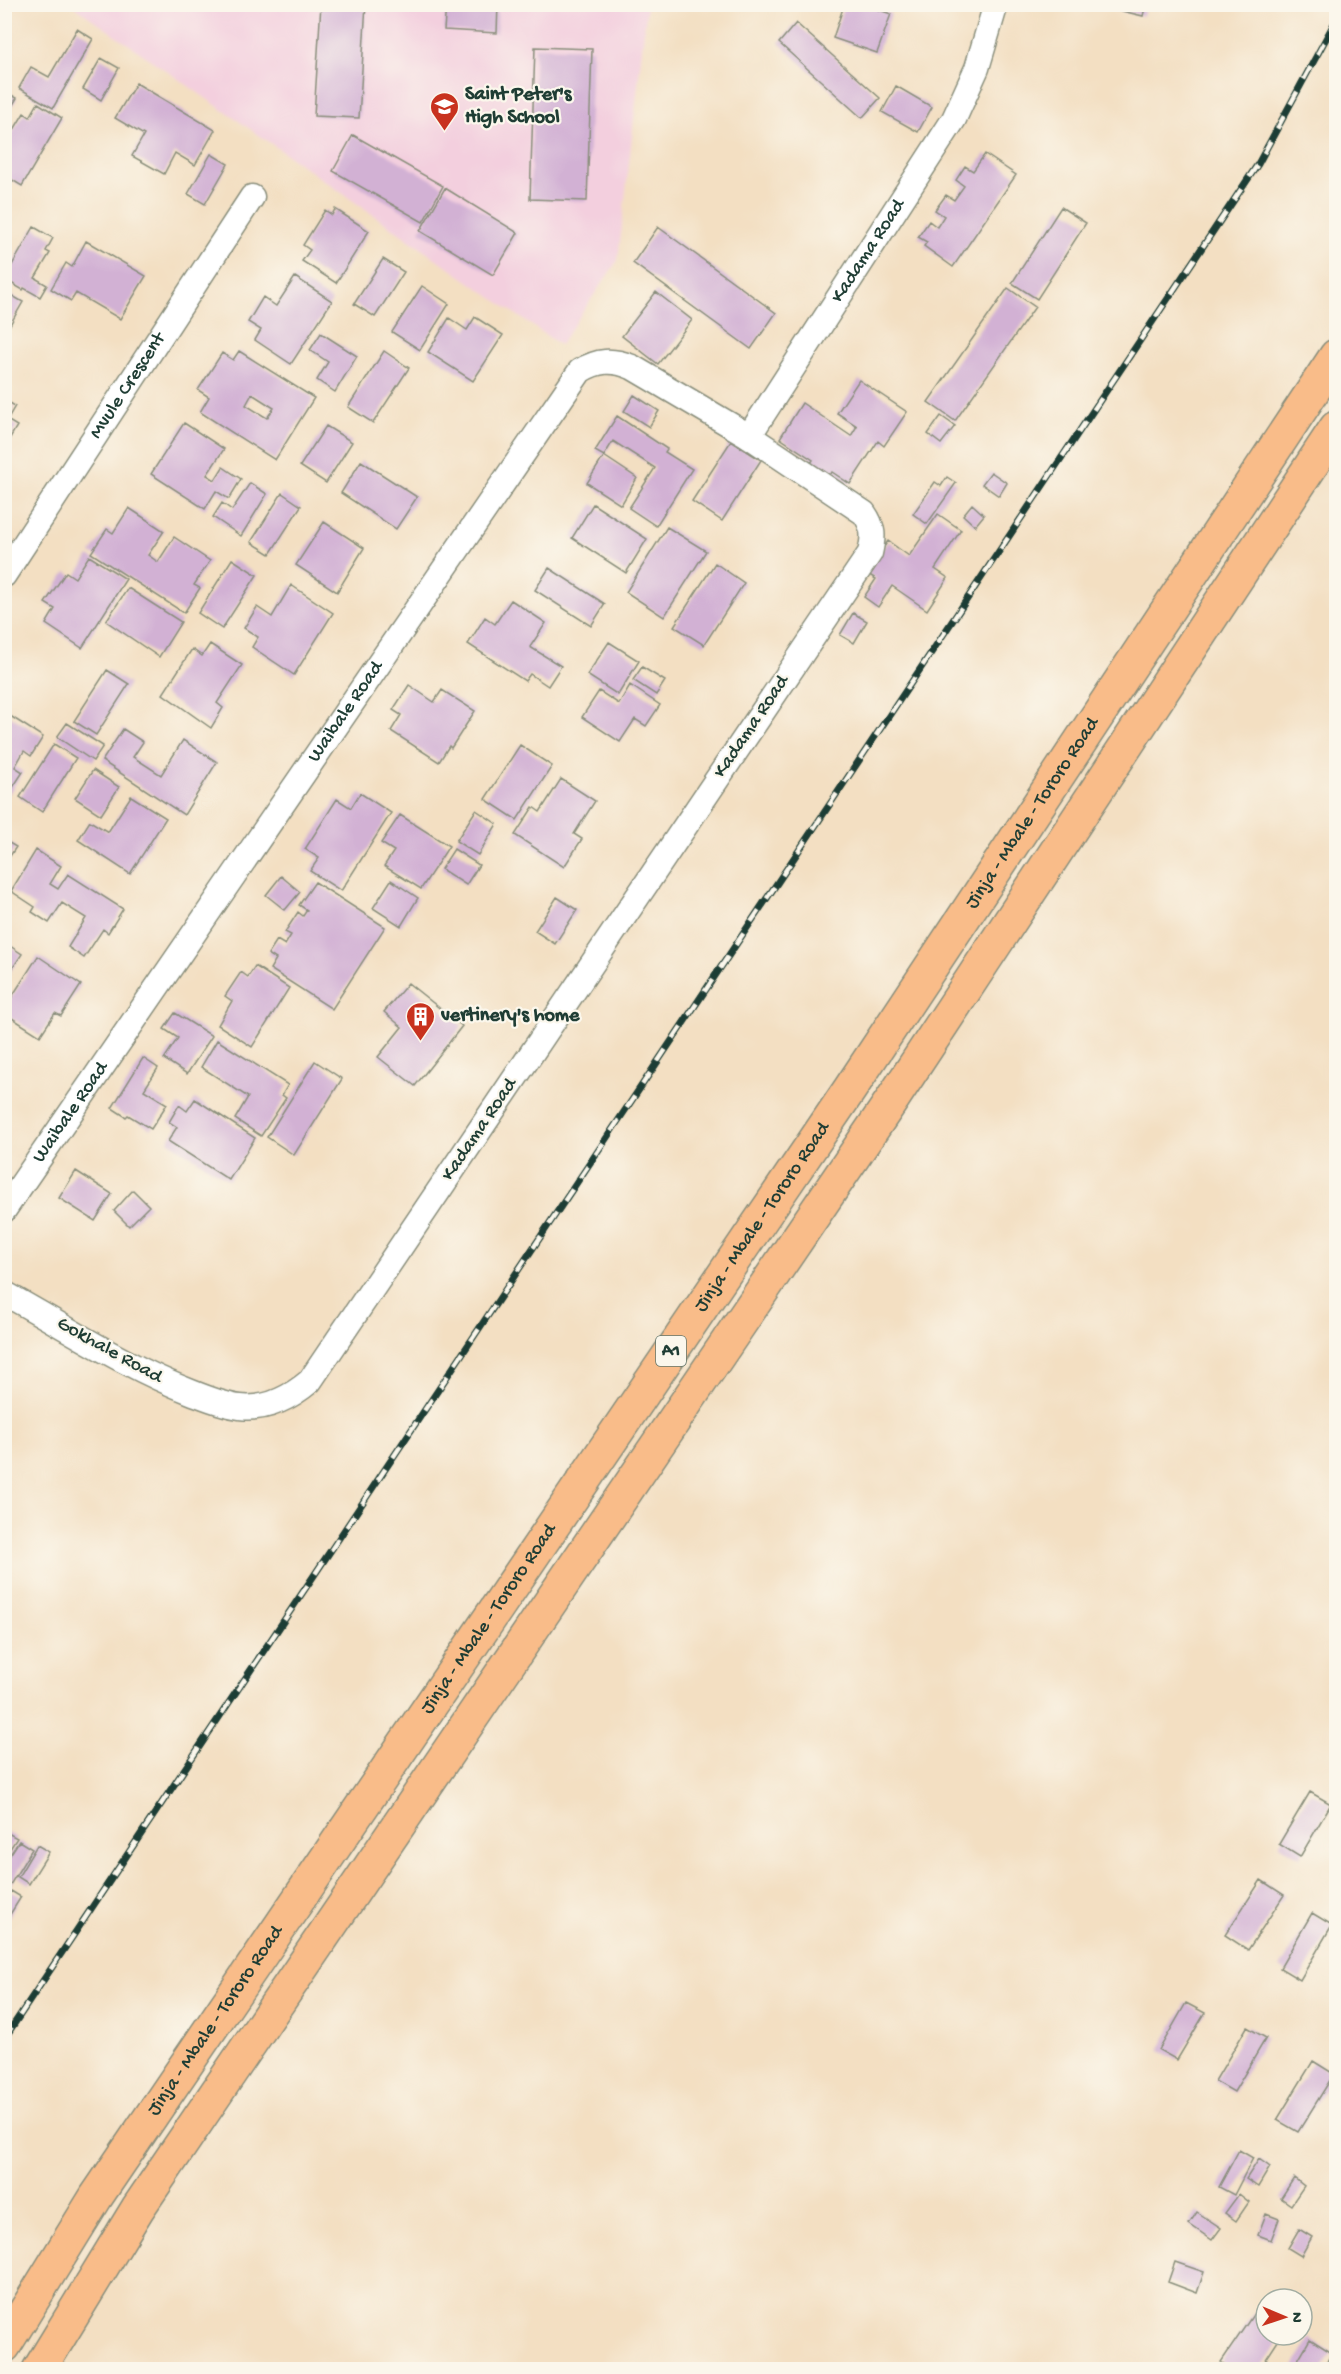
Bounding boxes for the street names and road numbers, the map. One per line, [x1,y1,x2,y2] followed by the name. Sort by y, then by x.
[827,193,912,307] street label: Kadama Road
[85,327,172,443] street label: Mvule Crescent
[303,655,390,767] street label: Waibale Road
[709,669,796,783] street label: Kadama Road
[961,711,1106,913] street label: Jinja - Mbale - Tororo Road
[28,1056,115,1168] street label: Waibale Road
[437,1072,524,1186] street label: Kadama Road
[690,1116,837,1317] street label: Jinja - Mbale - Tororo Road
[52,1313,168,1391] street label: Gokhale Road
[656,1336,686,1366] road number: A1
[416,1518,563,1719] street label: Jinja - Mbale - Tororo Road
[143,1920,290,2120] street label: Jinja - Mbale - Tororo Road

